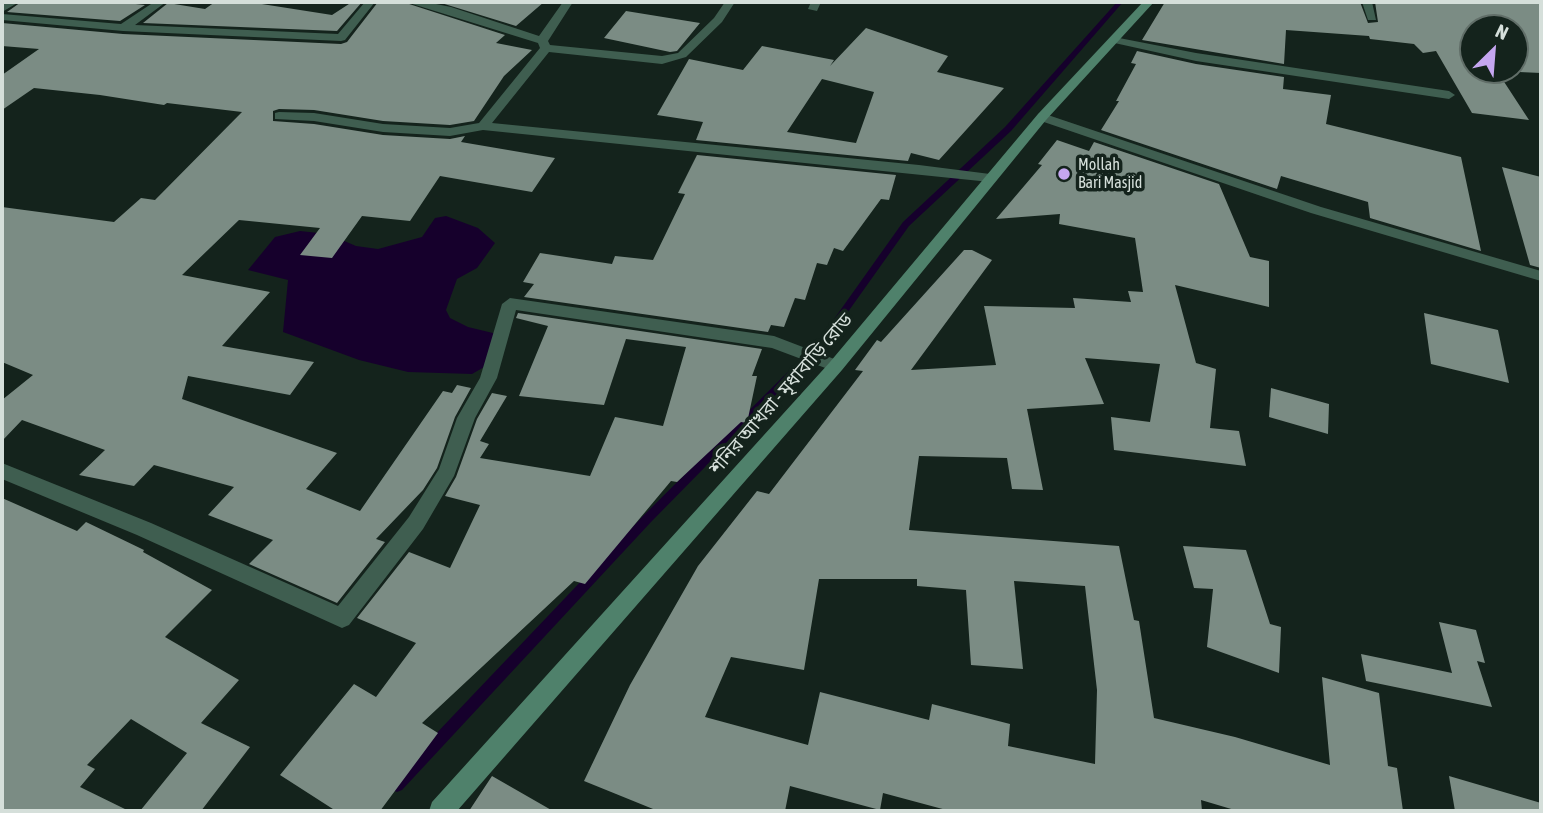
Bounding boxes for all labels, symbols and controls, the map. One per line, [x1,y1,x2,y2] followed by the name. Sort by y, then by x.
[1459,14,1529,84] north arrow
[1492,19,1512,44] text: N
[1078,155,1142,193] place label: Mollah Bari Masjid
[1056,166,1072,182] marker: Mollah Bari Masjid
[705,309,857,479] street label: শনির আখরা - মৃধাবাড়ি রোড

